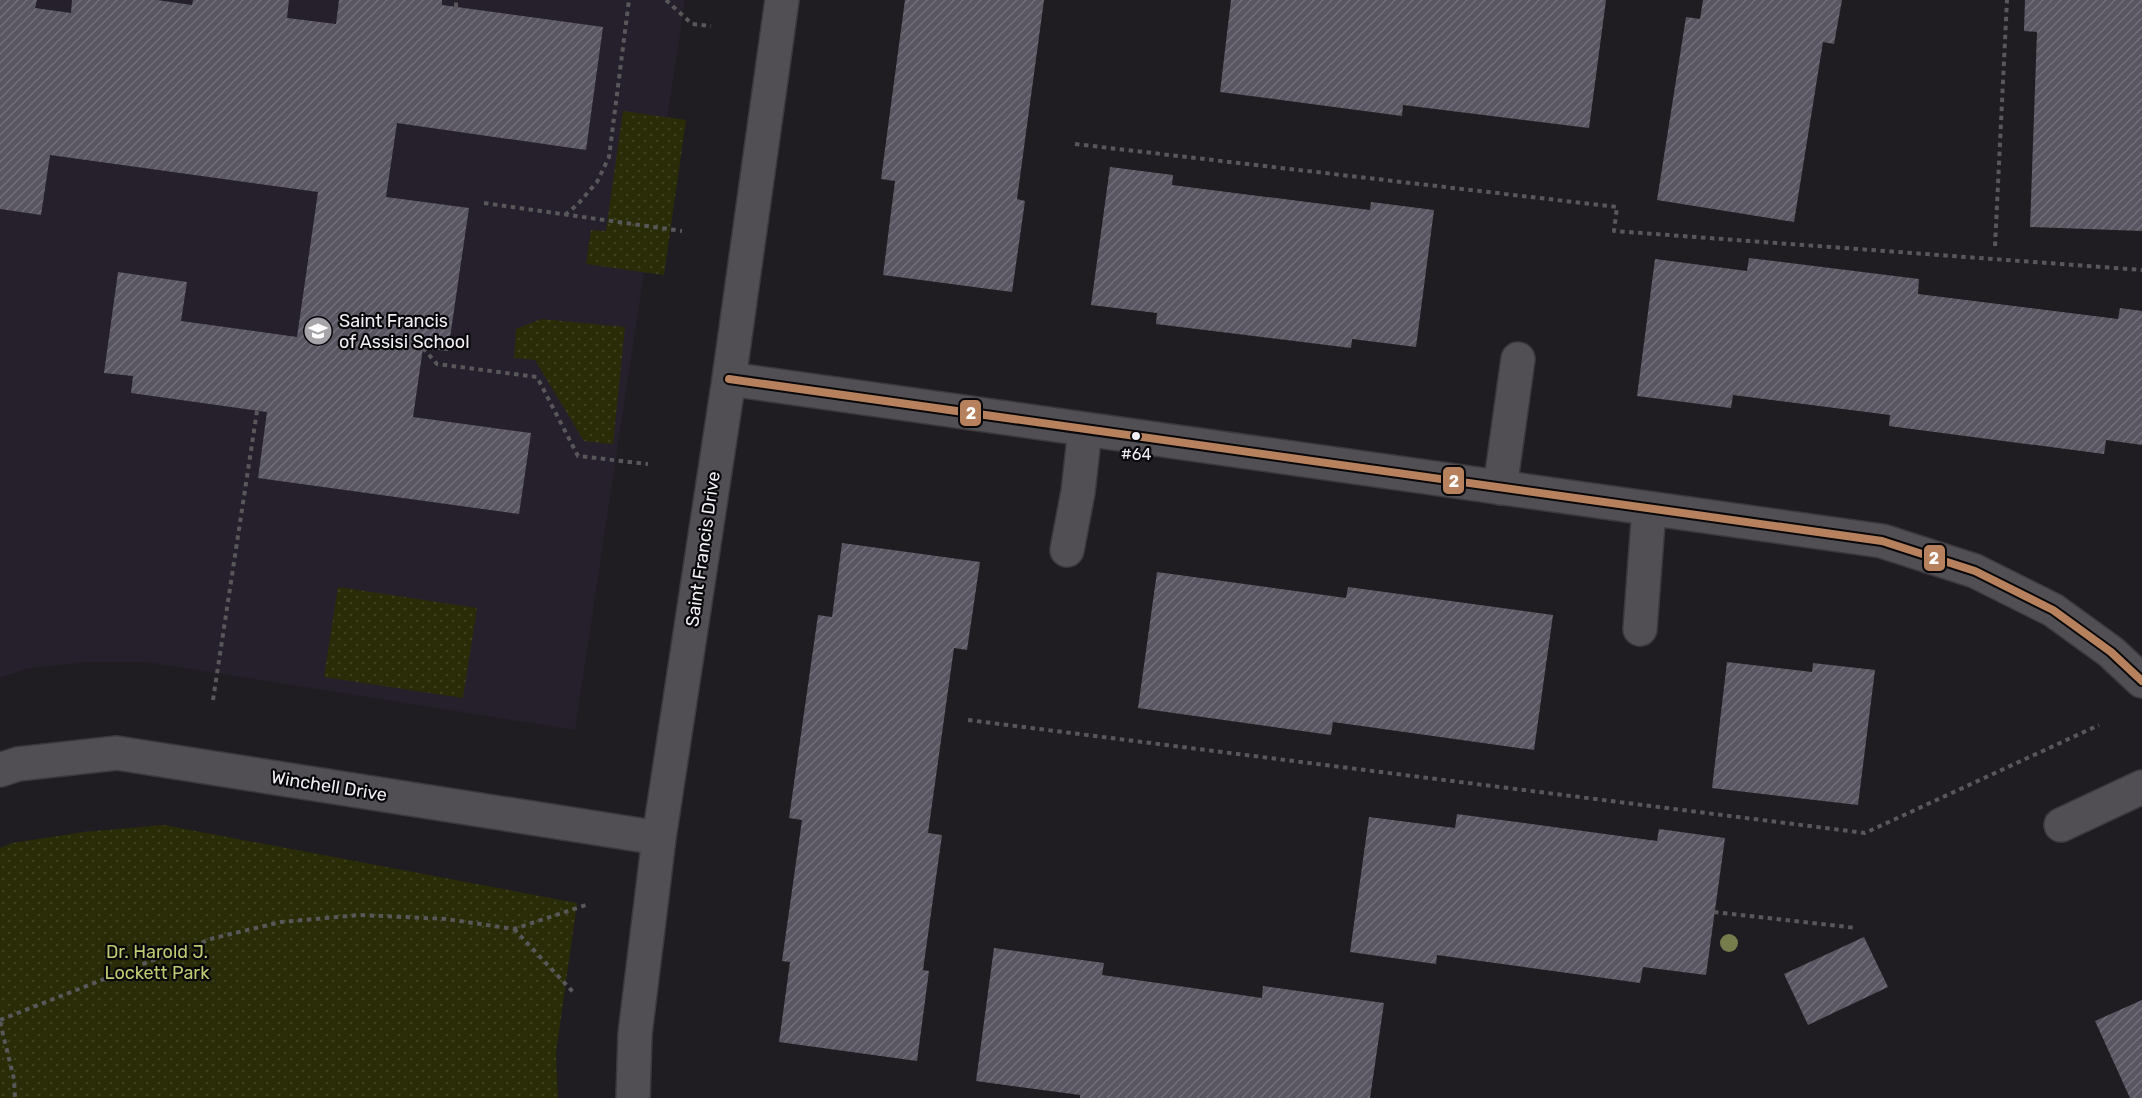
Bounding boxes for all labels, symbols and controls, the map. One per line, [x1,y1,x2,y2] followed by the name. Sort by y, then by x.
[339,310,470,353] place label: Saint Francis of Assisi School
[302,315,334,347] school or university icon: Saint Francis of Assisi School
[959,399,982,427] line badge: 2
[966,404,976,423] text: 2
[1130,430,1142,442] marker: #64
[1121,445,1151,464] place label: #64
[1442,466,1465,495] line badge: 2
[681,470,725,628] street label: Saint Francis Drive
[1449,472,1459,491] text: 2
[1923,544,1946,572] line badge: 2
[1929,549,1939,568] text: 2
[269,766,389,806] street label: Winchell Drive
[104,941,210,984] park label: Dr. Harold J. Lockett Park

